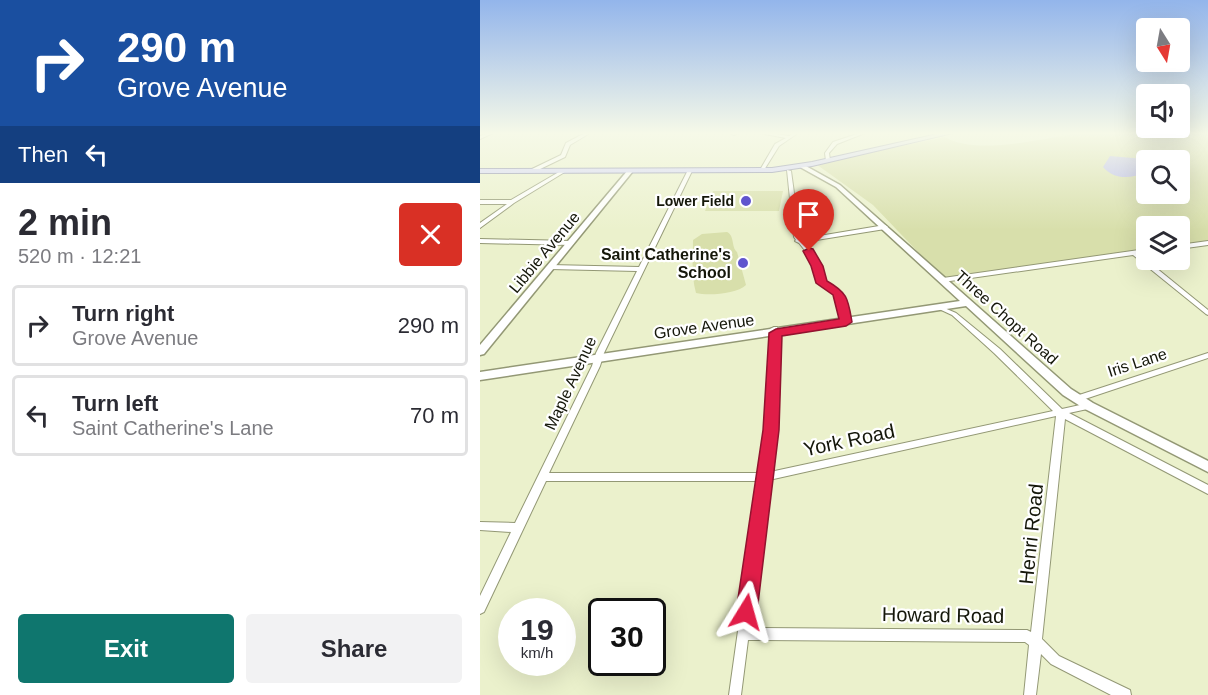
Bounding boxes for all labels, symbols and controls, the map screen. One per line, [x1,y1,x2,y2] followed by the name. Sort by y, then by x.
[1136,18,1190,72] north arrow
[1136,18,1190,270] map controls
[18,24,96,102] icon: right
[117,24,236,71] text: 290 m
[117,73,288,103] text: Grove Avenue
[1136,84,1190,138] button: sound
[80,138,113,171] icon: left
[18,142,68,167] text: Then
[1136,150,1190,204] button: search
[783,189,834,251] pin
[656,193,734,209] place label: Lower Field
[739,194,753,208] marker: Lower Field
[792,198,825,231] icon: arrive
[18,202,112,243] text: 2 min
[399,203,462,266] button: close
[506,208,583,296] street label: Libbie Avenue
[1136,216,1190,270] button: layers
[18,245,141,267] text: 520 m · 12:21
[601,246,731,281] place label: Saint Catherine's School
[736,256,750,270] marker: Saint Catherine's School
[952,267,1061,368] street label: Three Chopt Road
[72,301,174,326] text: Turn right
[21,309,54,342] icon: right
[653,311,755,342] street label: Grove Avenue
[398,313,459,338] text: 290 m
[72,327,198,349] text: Grove Avenue
[541,334,600,433] street label: Maple Avenue
[1105,345,1169,380] street label: Iris Lane
[72,391,158,416] text: Turn left
[21,399,54,432] icon: left
[410,403,459,428] text: 70 m
[72,417,274,439] text: Saint Catherine's Lane
[801,420,897,460] street label: York Road
[1015,483,1047,585] street label: Henri Road
[714,580,778,644] position arrow
[588,598,666,676] speed limit sign: 30
[882,603,1004,627] street label: Howard Road
[520,613,554,646] text: 19
[18,614,234,683] button: Exit
[246,614,462,683] button: Share
[521,644,553,661] text: km/h

